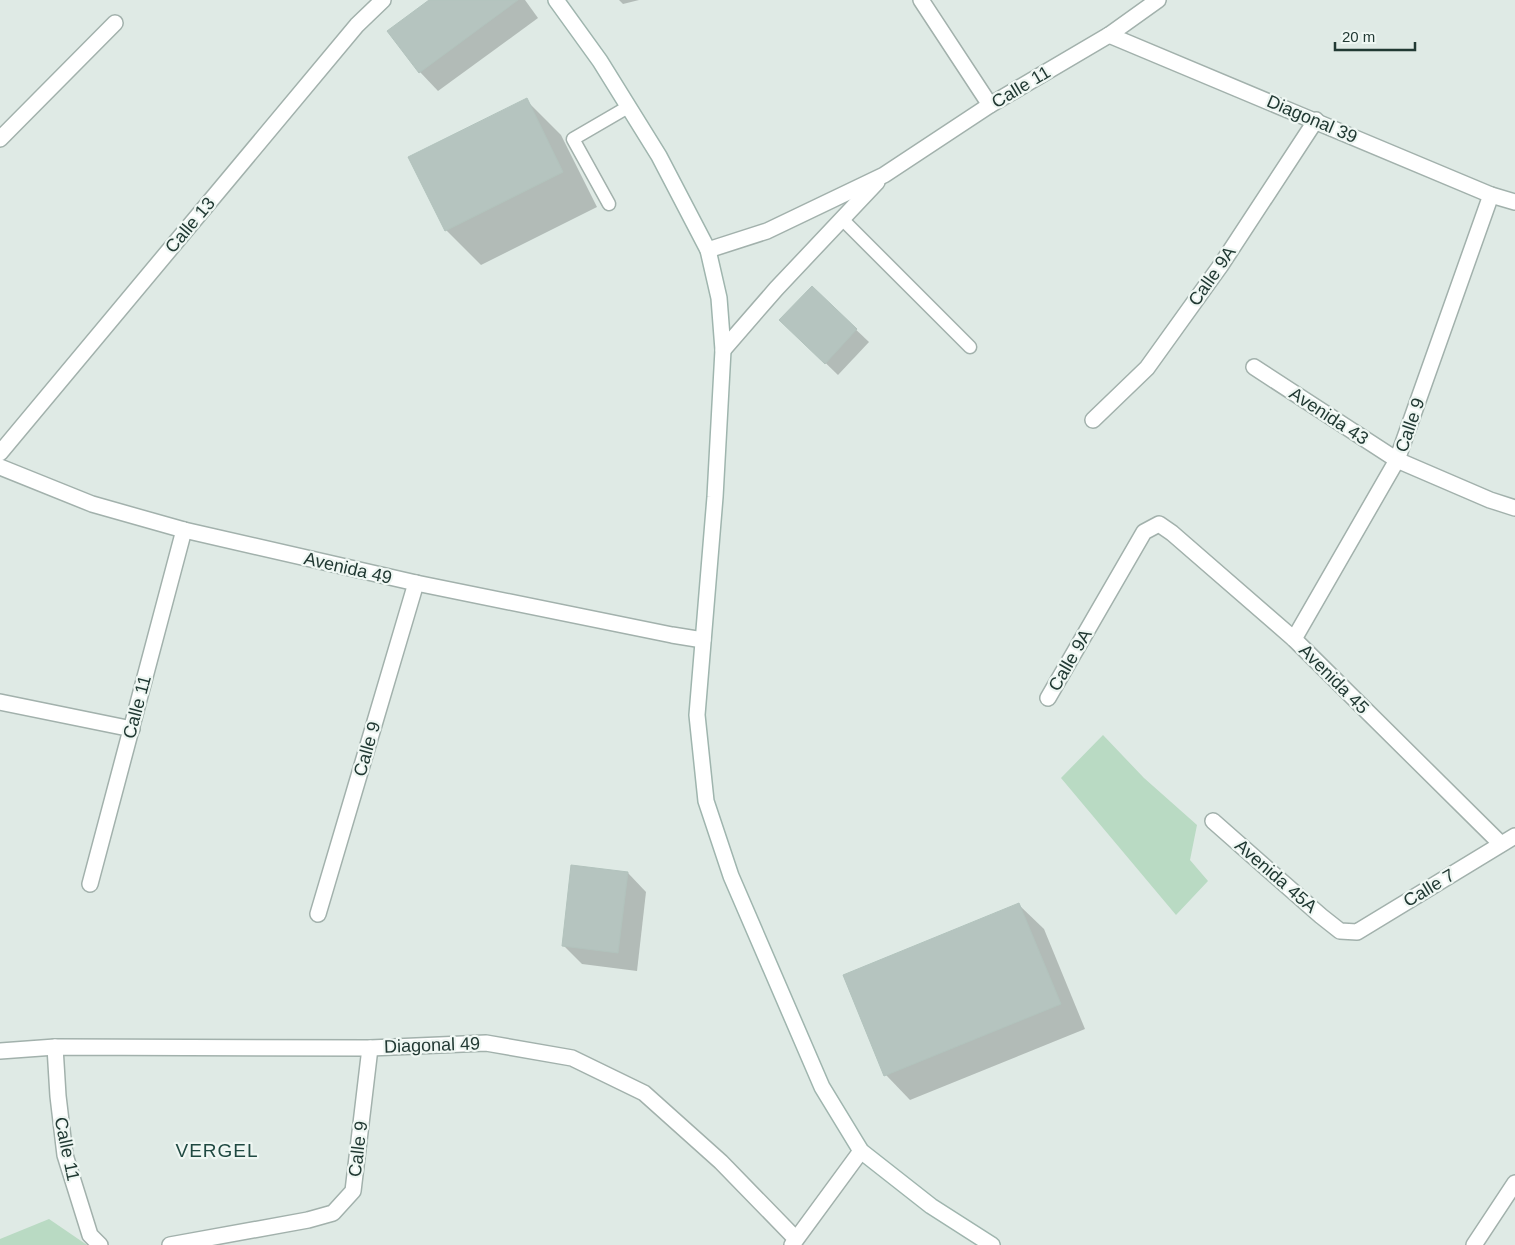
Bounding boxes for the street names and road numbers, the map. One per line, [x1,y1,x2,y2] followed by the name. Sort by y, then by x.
[988,62,1054,112] street label: Calle 11
[1264,91,1360,147] street label: Diagonal 39
[161,193,219,257] street label: Calle 13
[1184,242,1240,310] street label: Calle 9A
[1286,383,1372,449] street label: Avenida 43
[1391,395,1429,455] street label: Calle 9
[302,548,394,588] street label: Avenida 49
[1044,626,1096,694] street label: Calle 9A
[1295,640,1373,718] street label: Avenida 45
[119,673,155,741] street label: Calle 11
[350,719,384,779] street label: Calle 9
[1231,835,1321,917] street label: Avenida 45A
[1400,865,1458,911] street label: Calle 7
[384,1033,480,1057] street label: Diagonal 49
[50,1115,84,1183] street label: Calle 11
[345,1120,371,1178] street label: Calle 9

